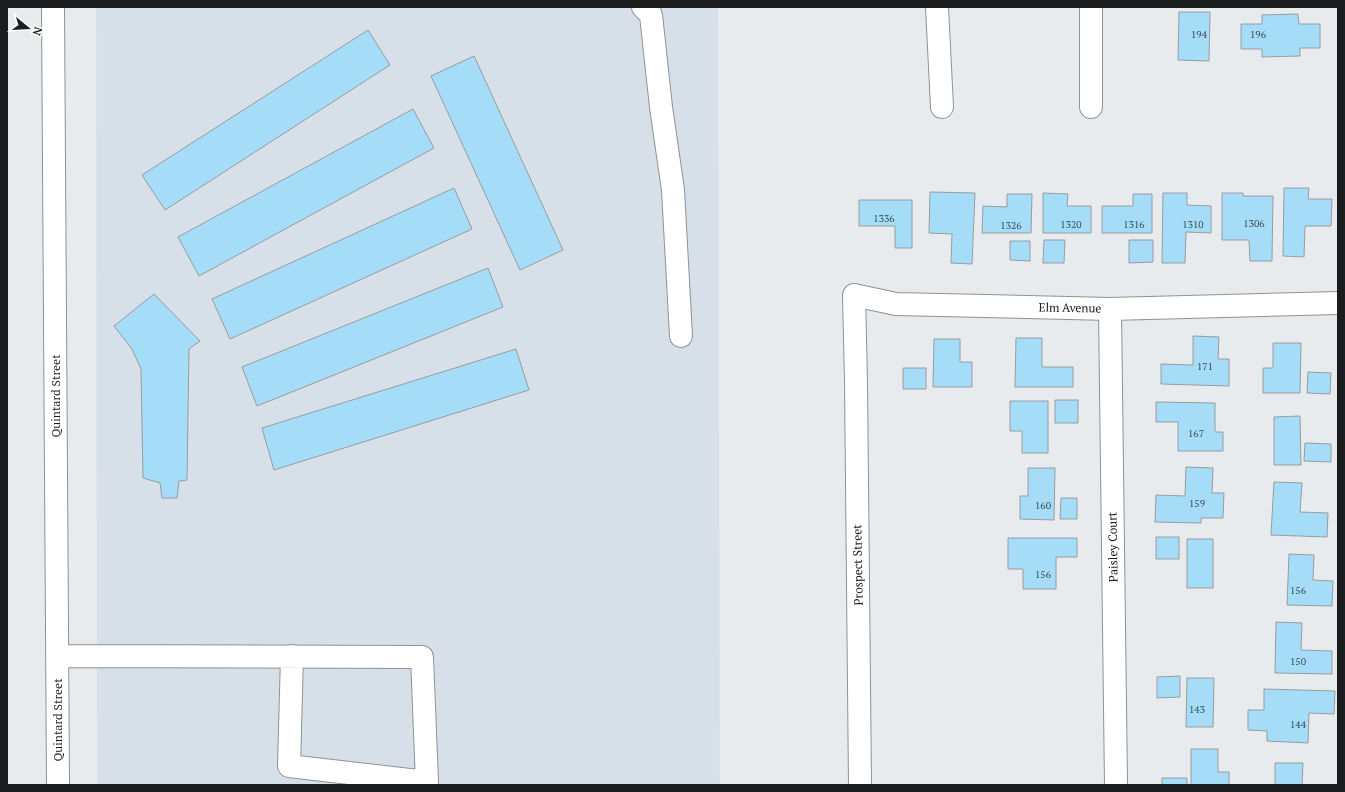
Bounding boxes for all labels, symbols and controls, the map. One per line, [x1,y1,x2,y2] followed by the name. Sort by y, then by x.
[8,8,48,48] north arrow
[29,25,45,38] text: N
[1191,28,1208,41] house number: 194
[1250,28,1267,41] house number: 196
[873,212,895,225] house number: 1336
[1243,217,1265,230] house number: 1306
[1060,218,1082,231] house number: 1320
[1123,218,1145,231] house number: 1316
[1182,218,1204,231] house number: 1310
[1000,219,1022,232] house number: 1326
[1038,299,1102,316] street label: Elm Avenue
[48,354,63,438] street label: Quintard Street
[1197,360,1213,373] house number: 171
[1188,427,1204,440] house number: 167
[1189,497,1205,510] house number: 159
[1035,499,1051,512] house number: 160
[1104,511,1121,582] street label: Paisley Court
[849,524,866,606] street label: Prospect Street
[1035,568,1052,581] house number: 156
[1290,584,1307,597] house number: 156
[1290,655,1306,668] house number: 150
[50,678,65,762] street label: Quintard Street
[1189,703,1205,716] house number: 143
[1290,718,1307,731] house number: 144

